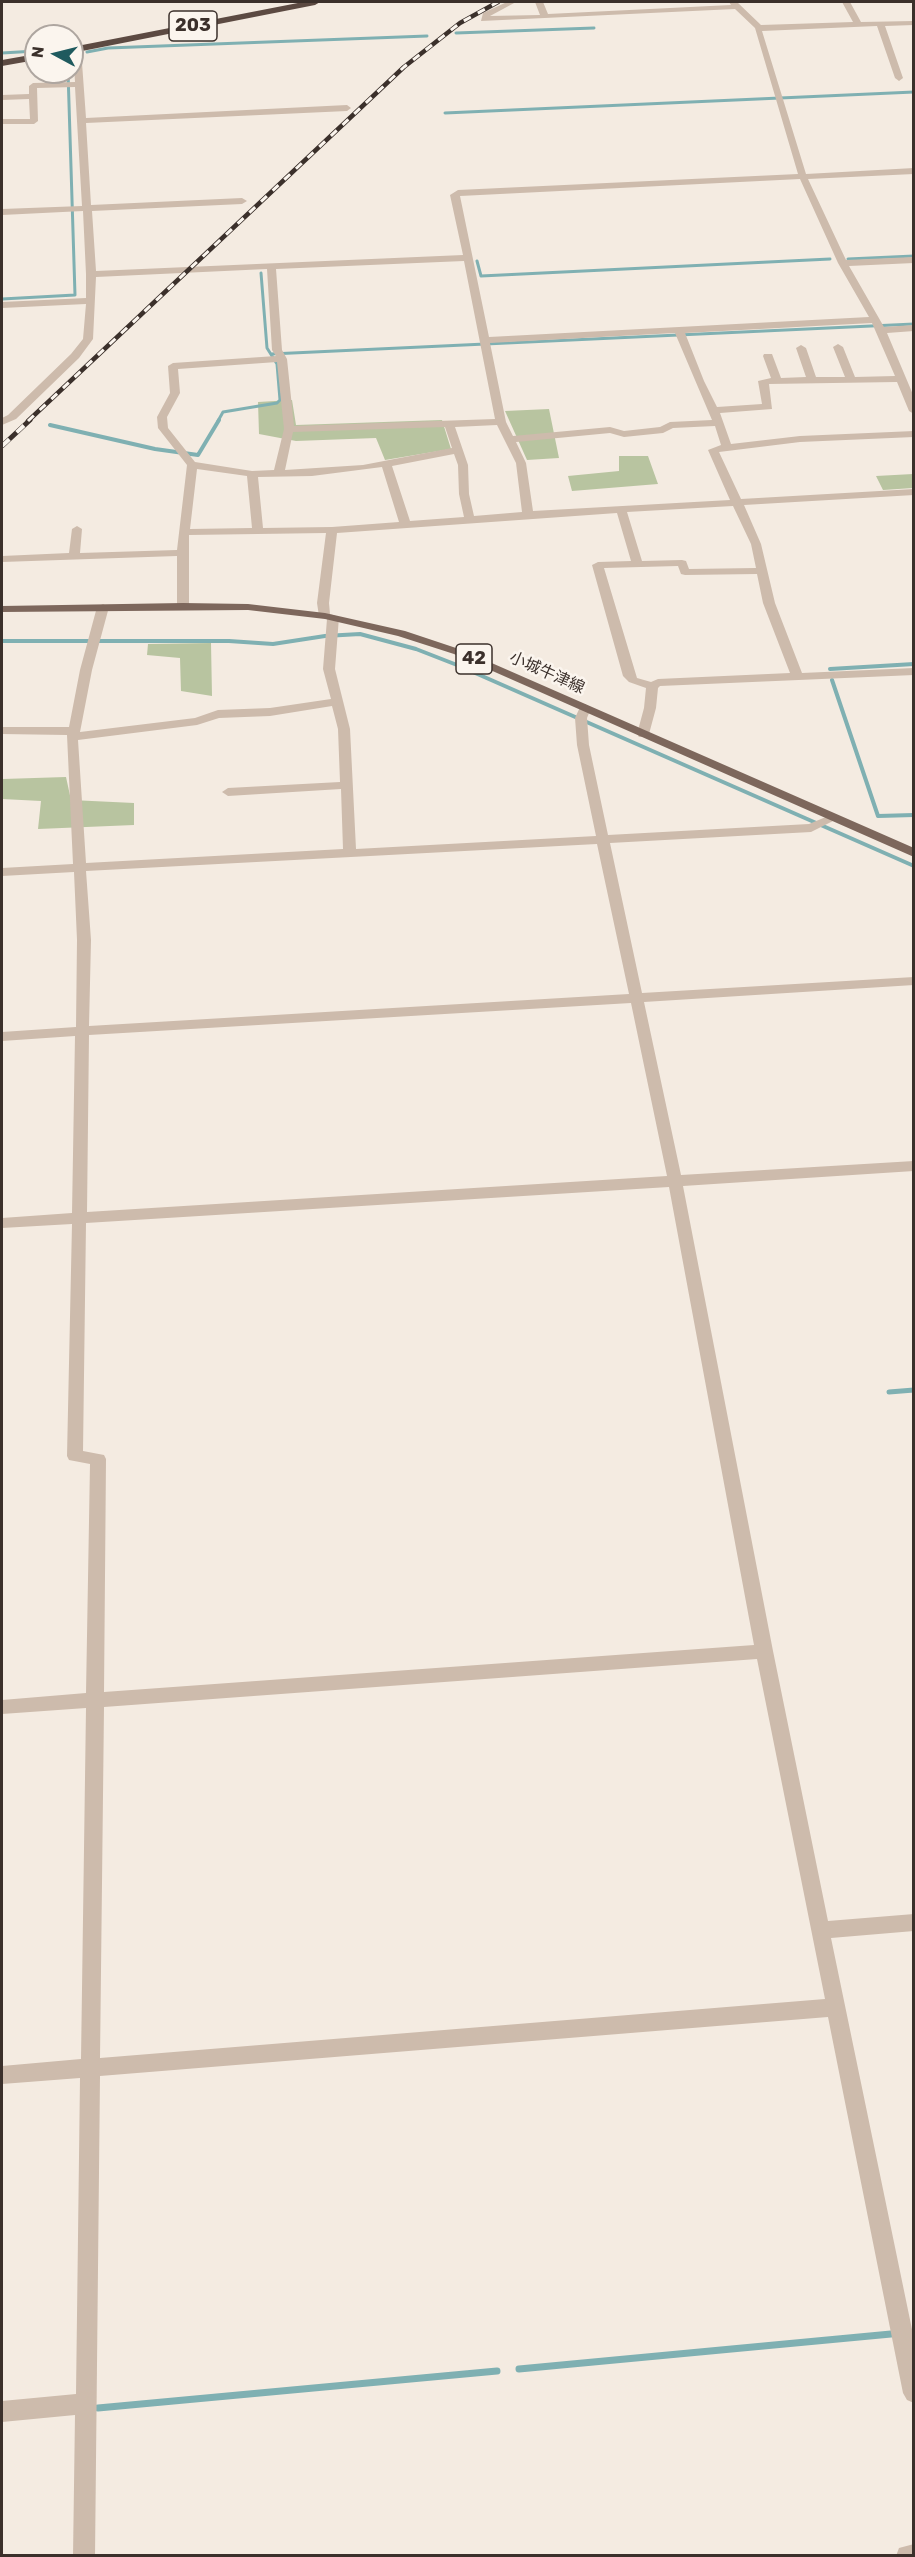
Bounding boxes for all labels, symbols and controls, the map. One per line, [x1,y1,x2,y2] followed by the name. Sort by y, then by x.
[169,11,217,41] road number: 203
[24,24,84,84] north arrow
[27,45,48,59] text: N
[456,644,492,674] road number: 42
[507,648,587,698] street label: 小城牛津線

